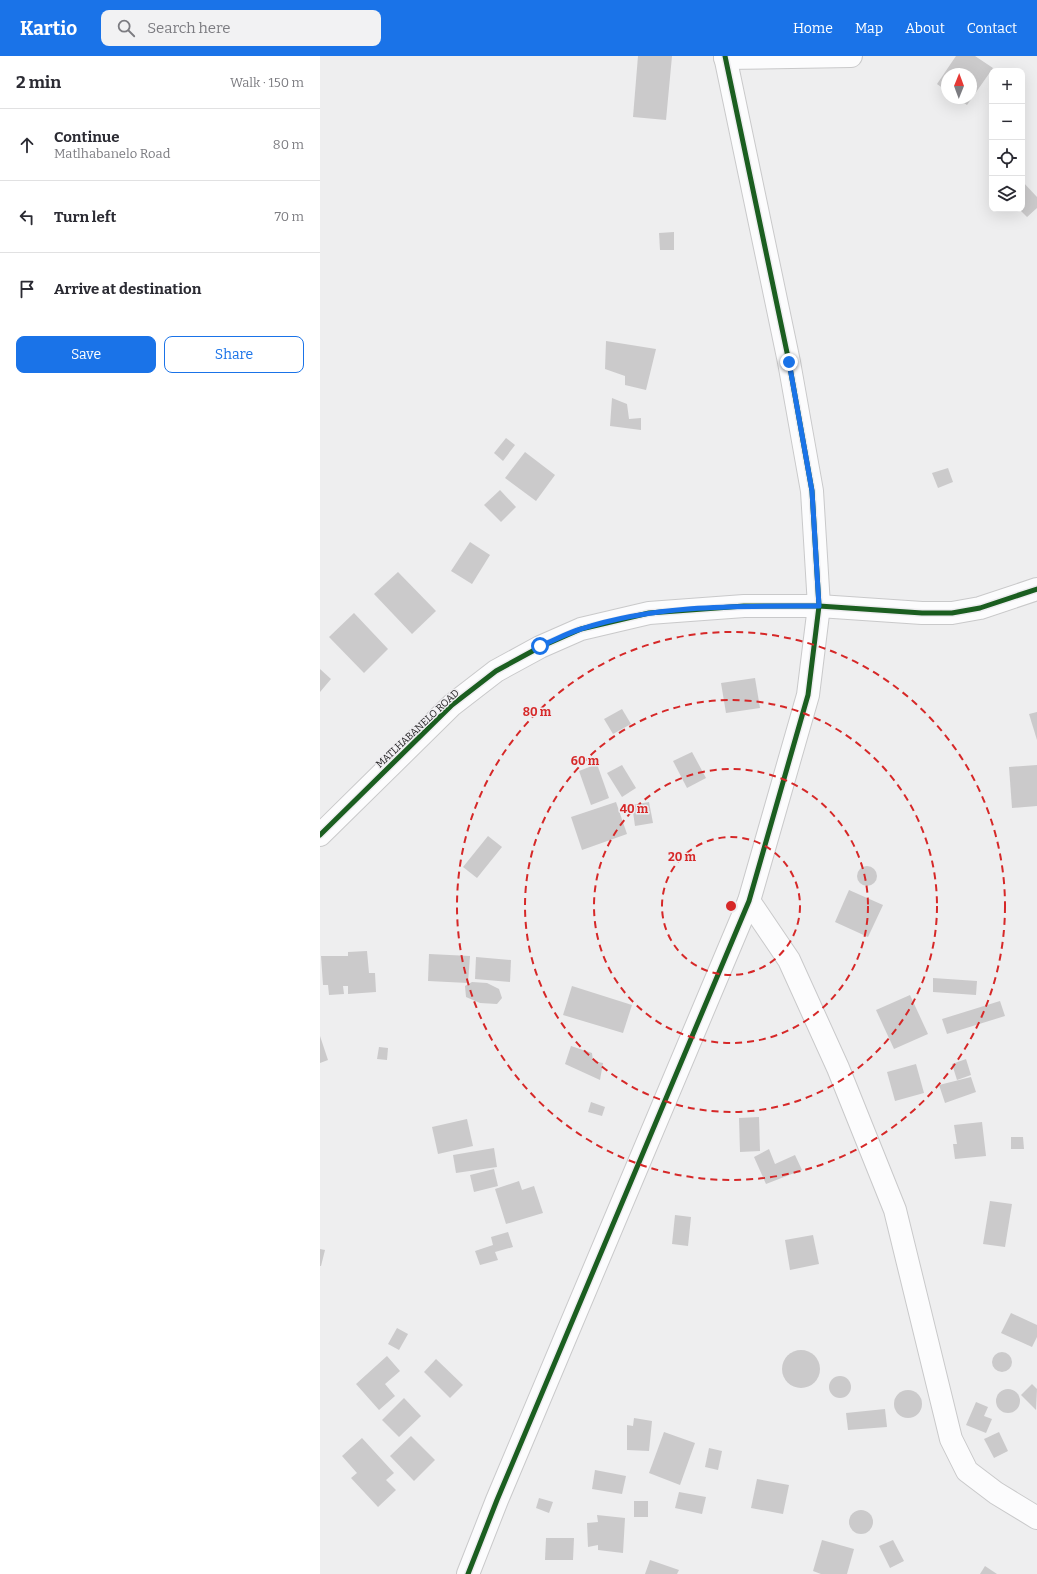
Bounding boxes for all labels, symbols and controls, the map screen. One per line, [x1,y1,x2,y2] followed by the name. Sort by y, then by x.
[101,10,381,46] search box
[20,17,77,40] text: Kartio
[115,17,137,39] icon: search
[147,19,231,37] text: Search here
[793,20,833,37] text: Home
[855,20,883,37] text: Map
[905,20,945,37] text: About
[967,20,1017,37] text: Contact
[941,68,977,104] north arrow
[989,68,1025,212] map controls
[989,68,1025,104] button: +
[16,72,61,93] text: 2 min
[230,75,304,90] text: Walk · 150 m
[989,104,1025,140] button: −
[54,128,120,146] text: Continue
[16,134,38,156] icon: ahead
[273,137,304,152] text: 80 m
[989,140,1025,176] button: locate
[54,146,170,161] text: Matlhabanelo Road
[989,176,1025,212] button: layers
[16,206,38,228] icon: left
[54,208,116,226] text: Turn left
[274,209,304,224] text: 70 m
[16,278,38,300] icon: arrive
[54,280,201,298] text: Arrive at destination
[16,336,156,373] button: Save
[164,336,304,373] button: Share
[780,353,798,371] route end
[531,637,549,655] route start
[374,687,462,771] street label: MATLHABANELO ROAD
[523,705,552,719] text: 80 m
[571,754,600,768] text: 60 m
[620,802,649,816] text: 40 m
[668,850,697,864] text: 20 m
[724,899,738,913] centre of rings

